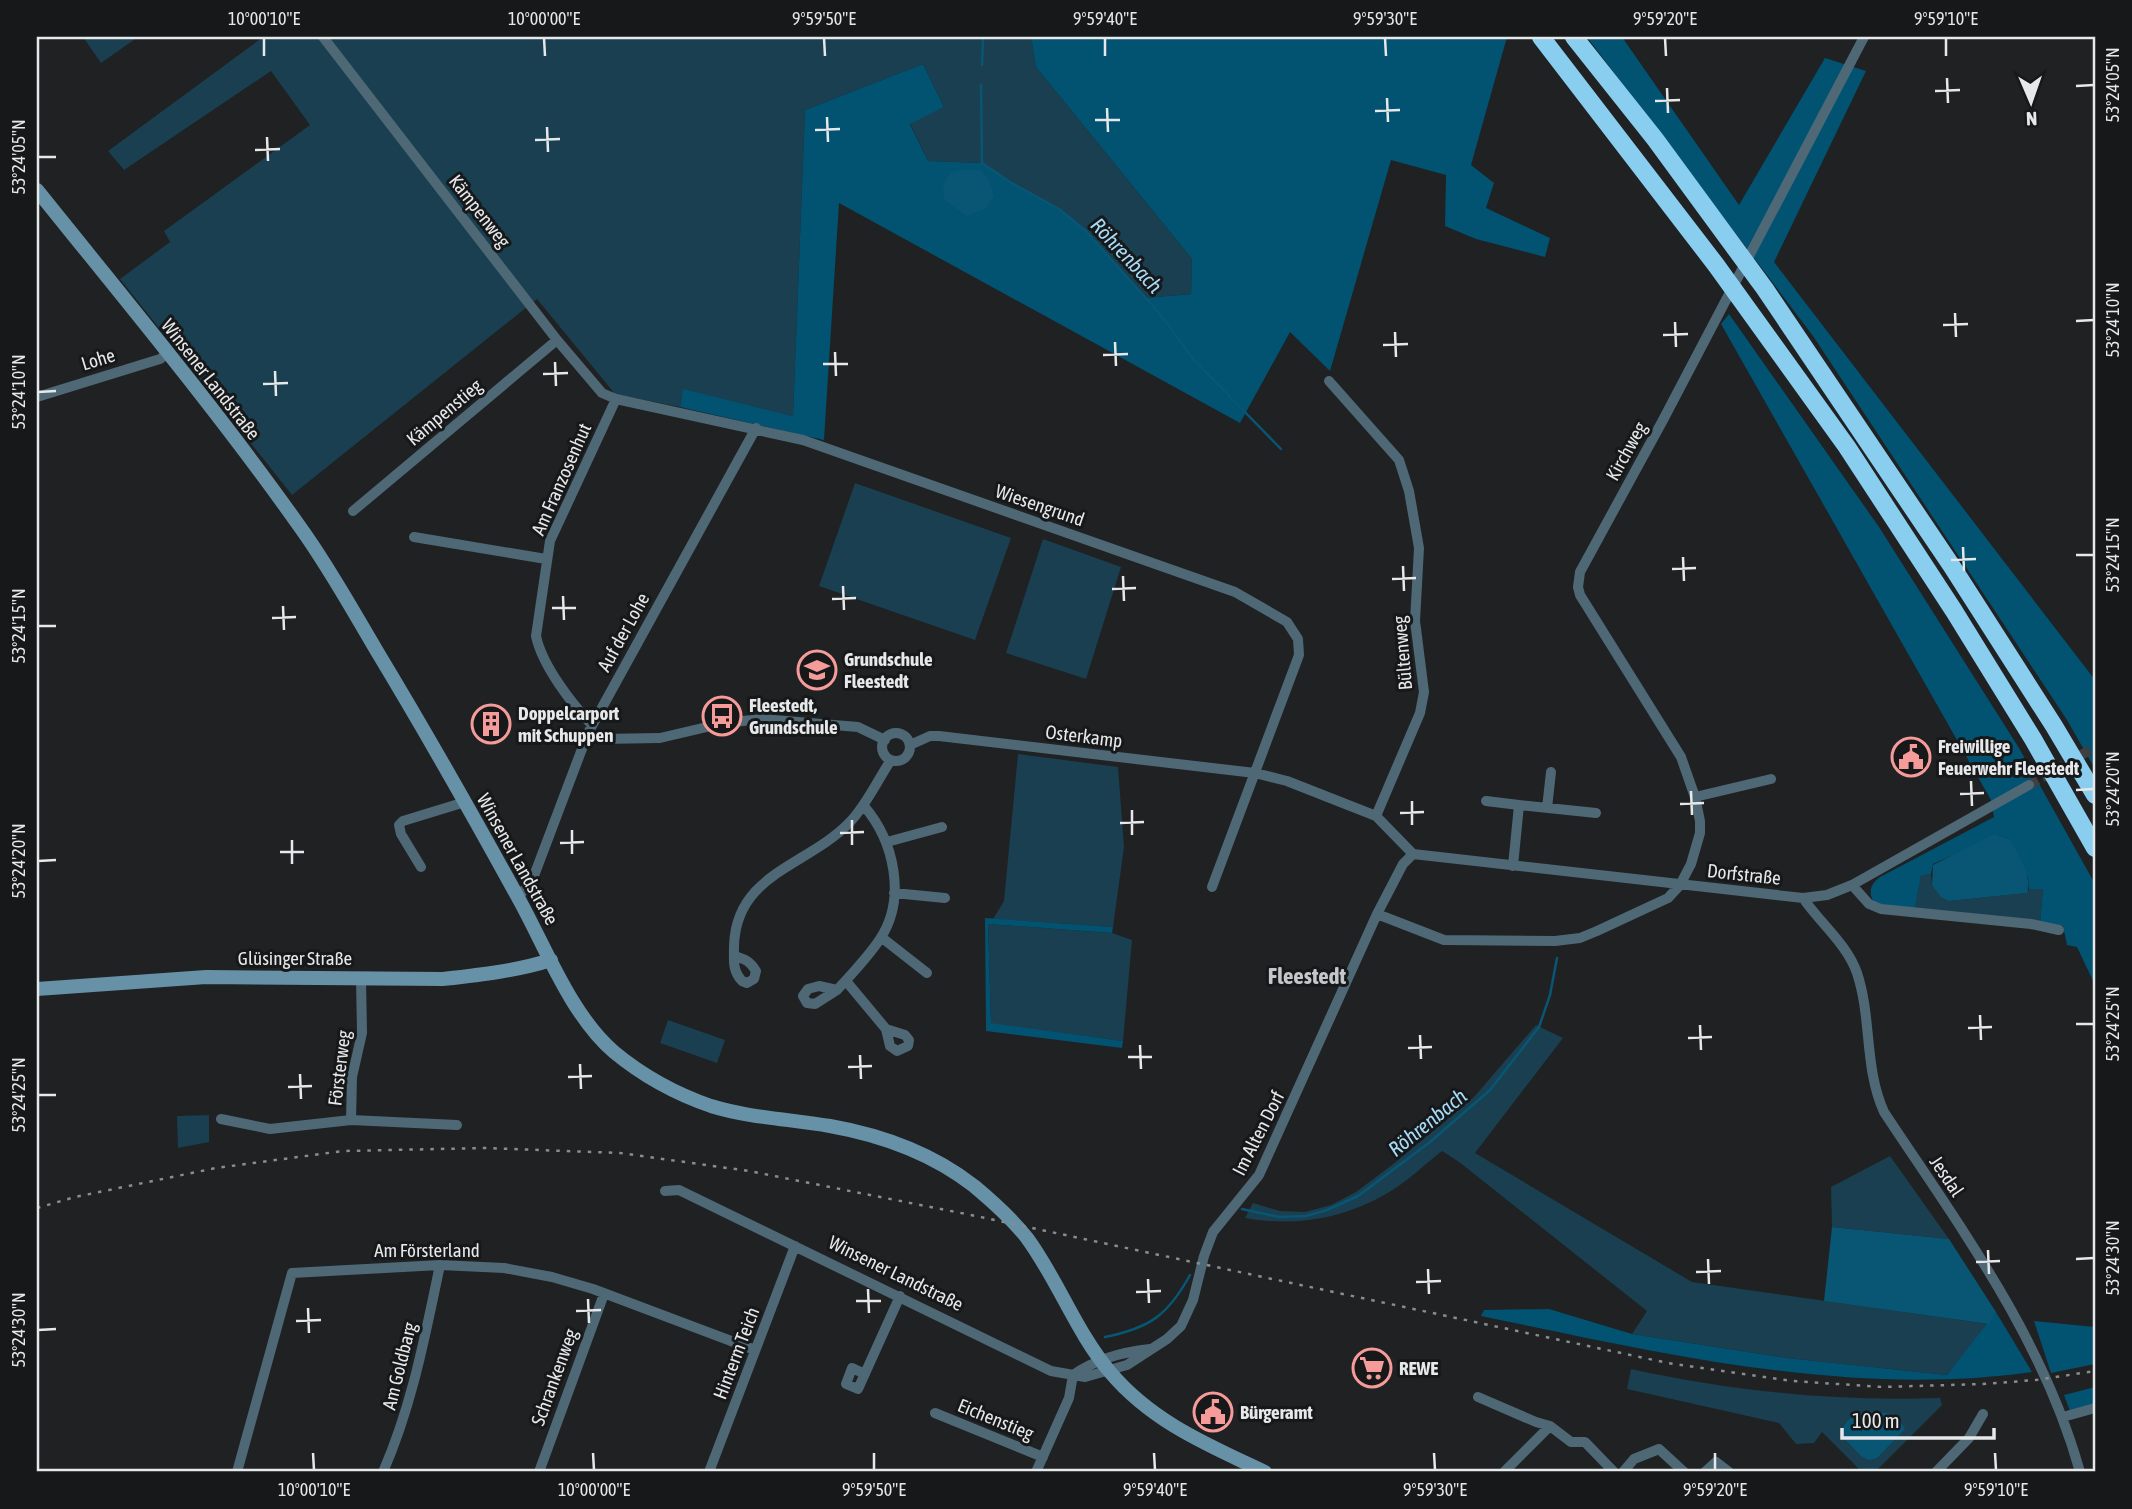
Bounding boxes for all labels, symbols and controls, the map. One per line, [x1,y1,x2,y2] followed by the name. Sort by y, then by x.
[228,8,300,29] text: 10°00'10"E
[508,8,580,29] text: 10°00'00"E
[792,8,856,29] text: 9°59'50"E
[1073,8,1137,29] text: 9°59'40"E
[1353,8,1417,29] text: 9°59'30"E
[1633,8,1697,29] text: 9°59'20"E
[1914,8,1978,29] text: 9°59'10"E
[2102,47,2123,123] text: 53°24'05"N
[1996,66,2066,136] north arrow
[2026,108,2038,130] text: N
[8,119,29,195] text: 53°24'05"N
[445,170,516,252] street label: Kämpenweg
[1086,213,1168,297] water label: Röhrenbach
[2102,282,2123,358] text: 53°24'10"N
[157,314,265,444] street label: Winsener Landstraße
[78,343,118,375] street label: Lohe
[8,354,29,430] text: 53°24'10"N
[402,374,487,450] street label: Kämpenstieg
[1601,417,1651,484] street label: Kirchweg
[527,420,595,538] street label: Am Franzosenhut
[993,480,1087,530] street label: Wiesengrund
[2102,517,2123,593] text: 53°24'15"N
[8,588,29,664] text: 53°24'15"N
[592,589,654,675] street label: Auf der Lohe
[1388,614,1416,691] street label: Bültenweg
[844,648,933,692] place label: Grundschule Fleestedt
[796,649,838,691] school or university icon: Grundschule Fleestedt
[749,694,838,738] place label: Fleestedt, Grundschule
[701,695,743,737] bus stop icon: Fleestedt, Grundschule
[518,702,620,746] place label: Doppelcarport mit Schuppen
[470,703,512,745] building icon: Doppelcarport mit Schuppen
[1044,720,1124,752] street label: Osterkamp
[1938,735,2080,779] place label: Freiwillige Feuerwehr Fleestedt
[1890,736,1932,778] public building icon: Freiwillige Feuerwehr Fleestedt
[2102,751,2123,827] text: 53°24'20"N
[473,789,563,929] street label: Winsener Landstraße
[8,823,29,899] text: 53°24'20"N
[1706,859,1782,889] street label: Dorfstraße
[238,947,352,969] street label: Glüsinger Straße
[1268,963,1347,989] district label: Fleestedt
[2102,986,2123,1062] text: 53°24'25"N
[323,1028,355,1107] street label: Försterweg
[8,1057,29,1133] text: 53°24'25"N
[1383,1083,1471,1161] water label: Röhrenbach
[1227,1087,1289,1179] street label: Im Alten Dorf
[1925,1151,1969,1201] street label: Jesdal
[2102,1220,2123,1296] text: 53°24'30"N
[825,1231,967,1315] street label: Winsener Landstraße
[374,1239,480,1261] street label: Am Försterland
[8,1292,29,1368] text: 53°24'30"N
[708,1304,764,1402] street label: Hinterm Teich
[378,1319,421,1412] street label: Am Goldbarg
[526,1325,582,1428] street label: Schrankenweg
[1351,1347,1393,1389] supermarket icon: REWE
[1399,1357,1438,1379] place label: REWE
[1192,1391,1234,1433] public building icon: Bürgeramt
[955,1394,1038,1444] street label: Eichenstieg
[1842,1397,1994,1441] scale bar
[1240,1401,1313,1423] place label: Bürgeramt
[1852,1408,1900,1432] text: 100 m
[278,1479,350,1500] text: 10°00'10"E
[558,1479,630,1500] text: 10°00'00"E
[842,1479,906,1500] text: 9°59'50"E
[1123,1479,1187,1500] text: 9°59'40"E
[1403,1479,1467,1500] text: 9°59'30"E
[1683,1479,1747,1500] text: 9°59'20"E
[1964,1479,2028,1500] text: 9°59'10"E

